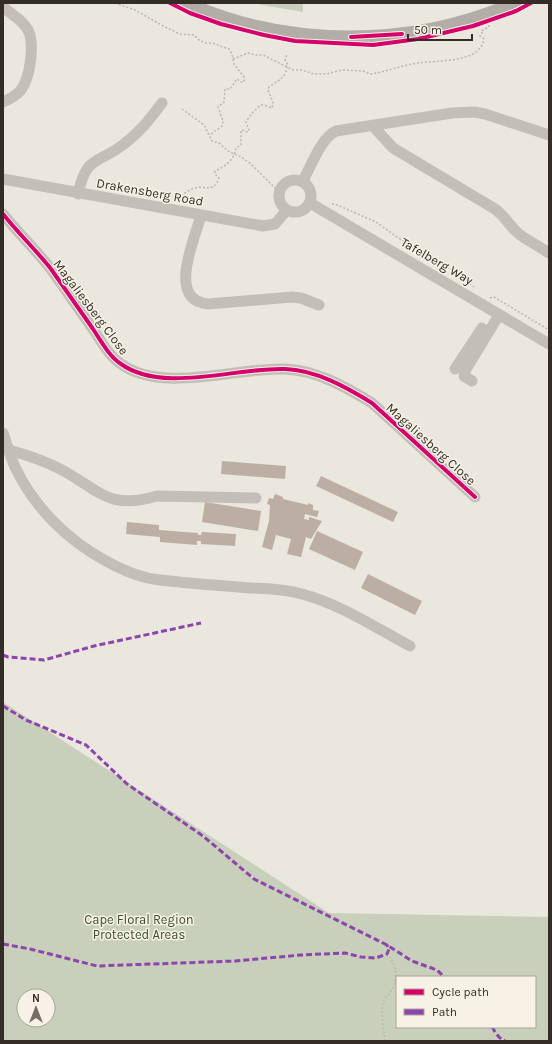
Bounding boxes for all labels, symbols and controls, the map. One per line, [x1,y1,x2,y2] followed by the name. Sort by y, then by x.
[408,16,472,42] scale bar
[414,23,442,37] text: 50 m
[95,175,205,209] street label: Drakensberg Road
[398,234,476,288] street label: Tafelberg Way
[50,256,132,358] street label: Magaliesberg Close
[383,400,479,488] street label: Magaliesberg Close
[84,912,194,942] park label: Cape Floral Region Protected Areas
[396,976,536,1028] legend
[432,985,489,999] text: Cycle path
[16,988,56,1028] north arrow
[32,992,40,1005] text: N
[432,1005,457,1019] text: Path

